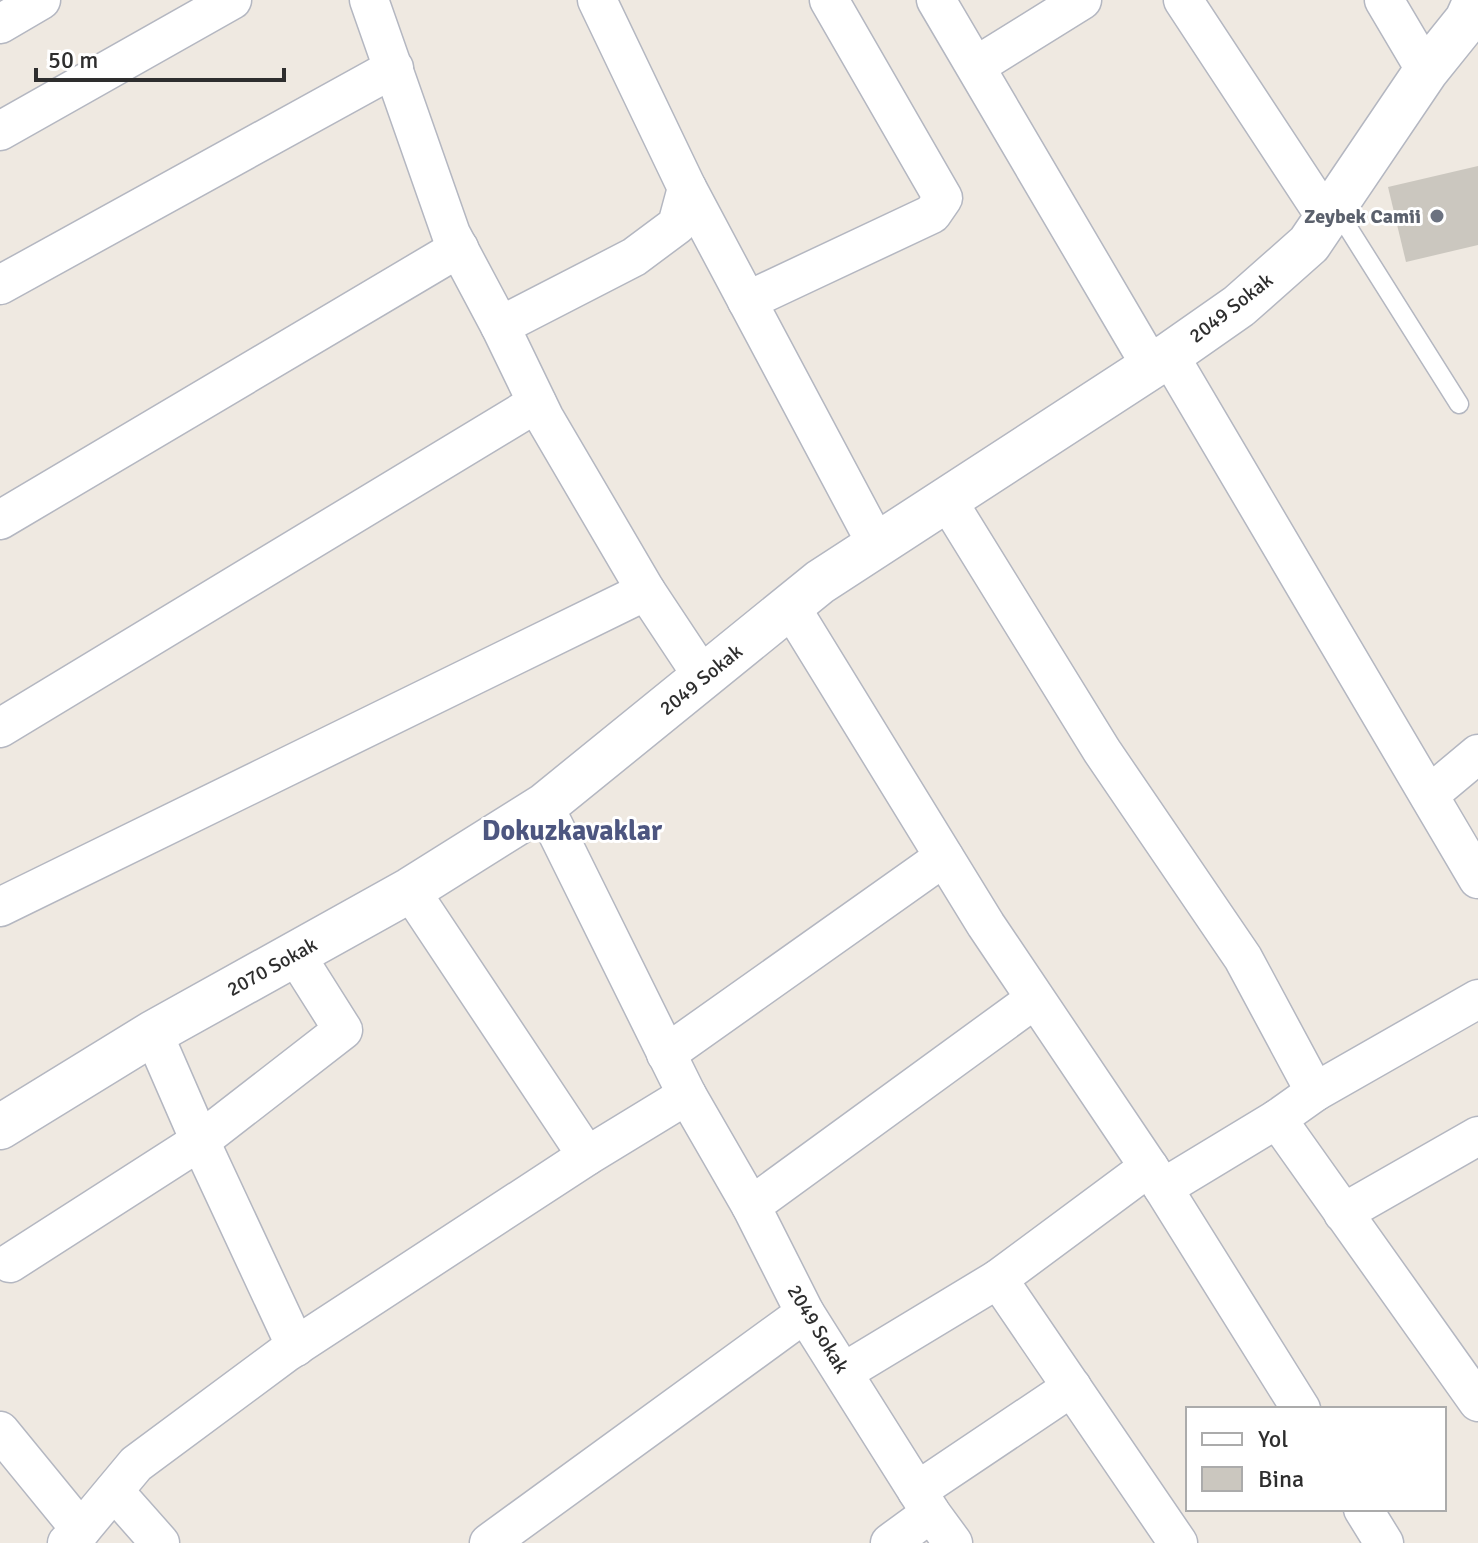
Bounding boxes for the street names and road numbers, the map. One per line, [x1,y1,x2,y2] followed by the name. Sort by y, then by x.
[1184,268,1278,348] street label: 2049 Sokak
[655,639,747,721] street label: 2049 Sokak
[223,932,321,1002] street label: 2070 Sokak
[782,1280,854,1378] street label: 2049 Sokak

